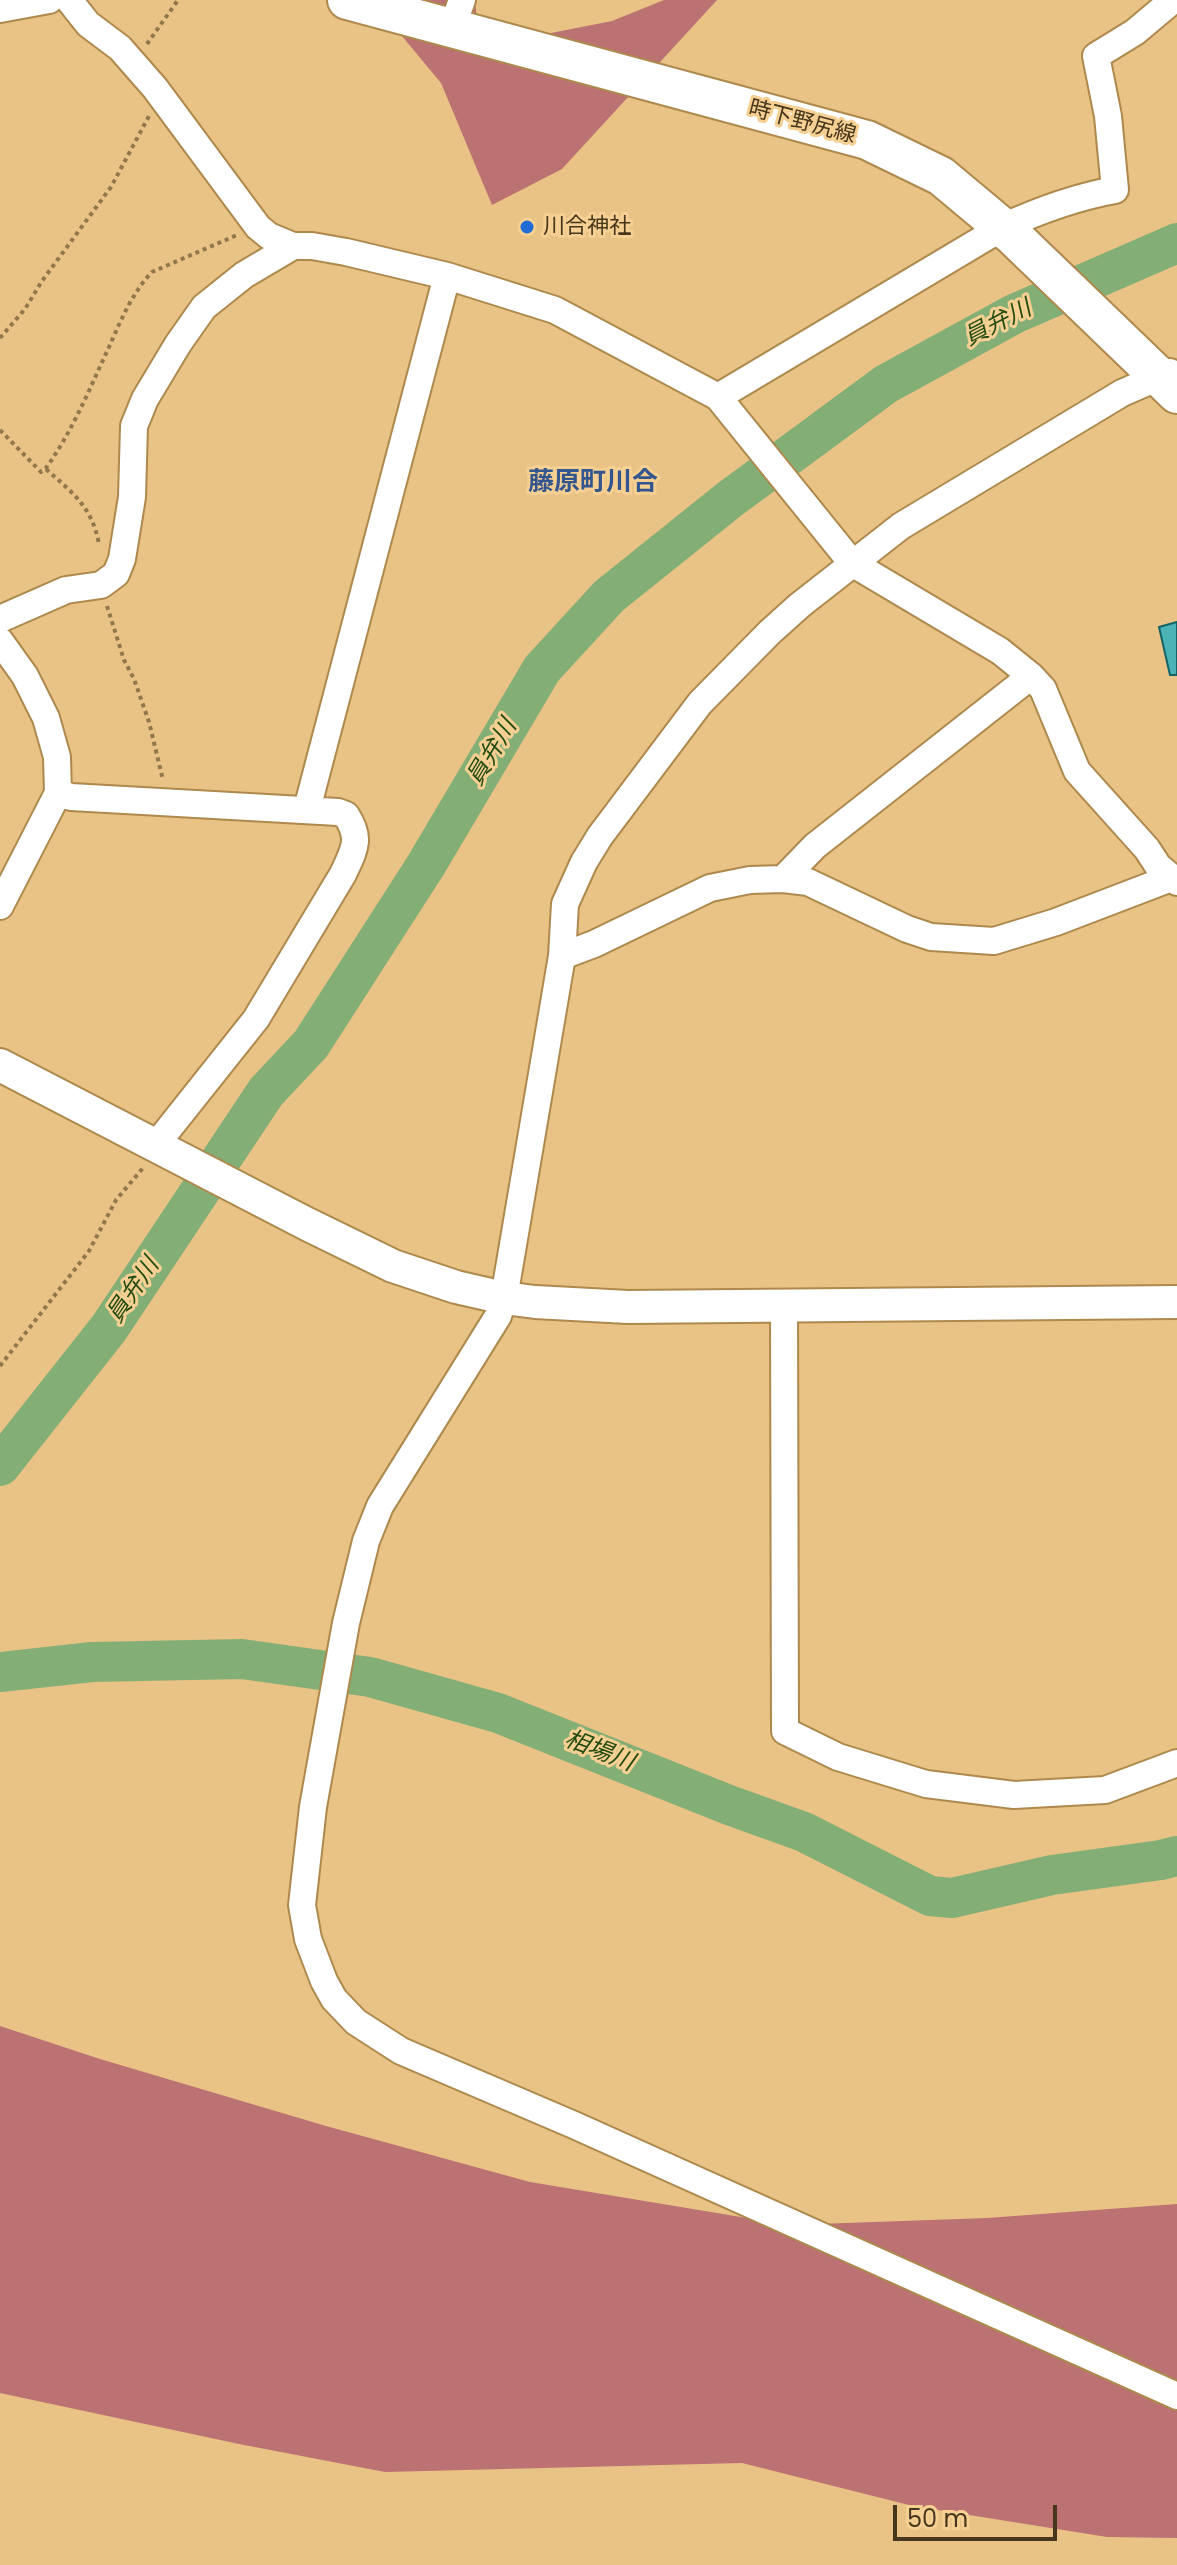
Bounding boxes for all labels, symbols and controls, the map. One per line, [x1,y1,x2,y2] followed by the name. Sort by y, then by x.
[745,96,859,150] street label: 時下野尻線
[543,214,631,240] place label: 川合神社
[518,218,536,236] marker: 川合神社
[959,295,1037,353] water label: 員弁川
[528,467,658,499] district label: 藤原町川合
[462,715,524,791] water label: 員弁川
[102,1253,166,1329] water label: 員弁川
[560,1726,638,1778] water label: 相場川
[897,2489,1061,2539] scale bar
[907,2502,968,2535] text: 50 m

